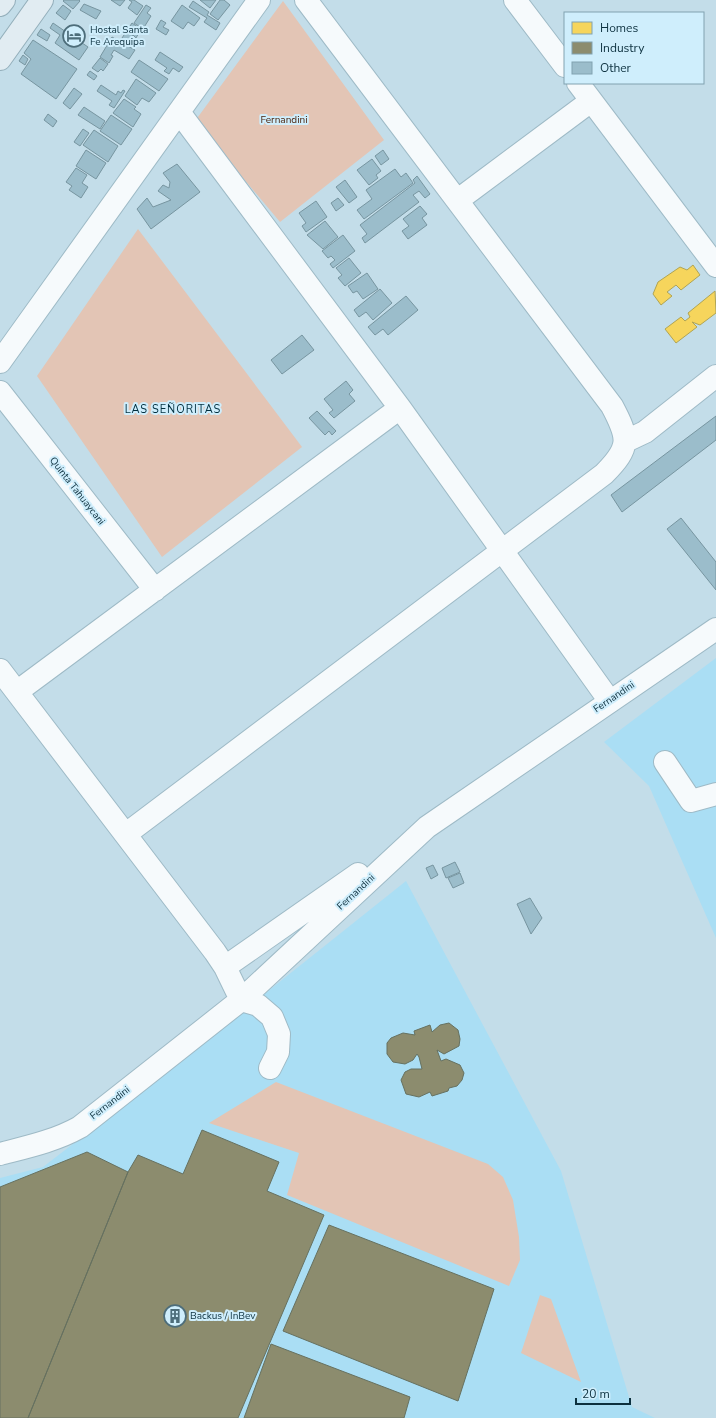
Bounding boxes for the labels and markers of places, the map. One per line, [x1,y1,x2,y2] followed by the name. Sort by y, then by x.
[61,23,87,49] hotel icon: Hostal Santa Fe Arequipa
[90,23,148,49] place label: Hostal Santa Fe Arequipa
[162,1303,188,1329] building icon: Backus / InBev
[190,1309,256,1323] place label: Backus / InBev

